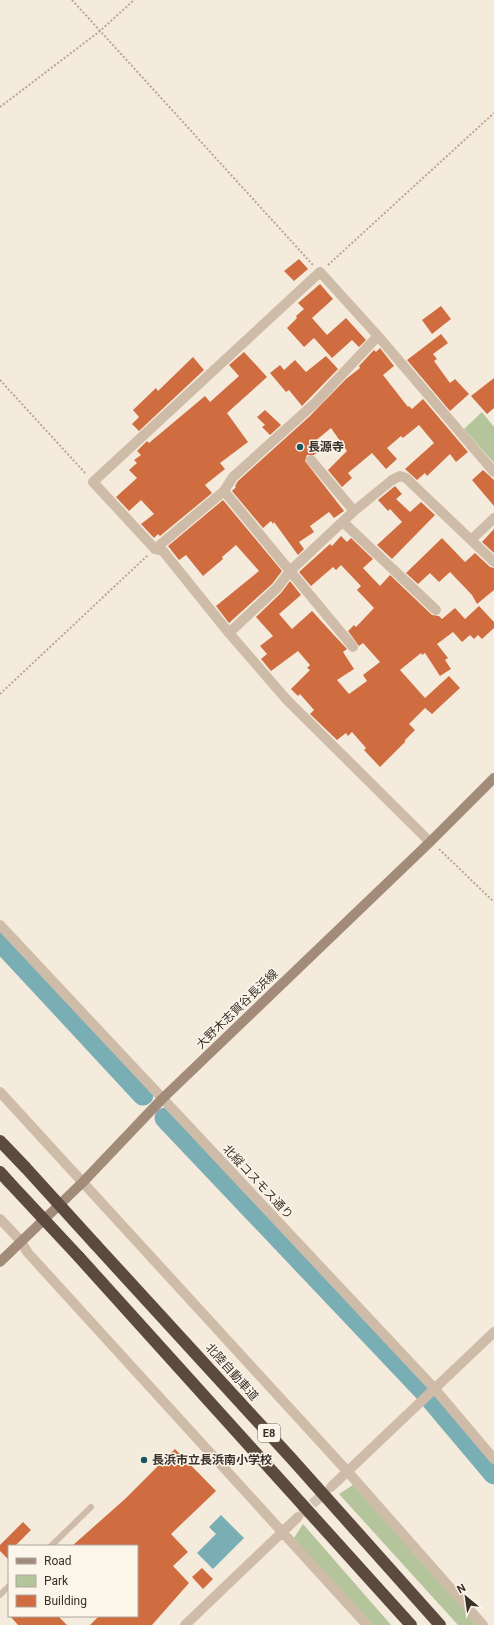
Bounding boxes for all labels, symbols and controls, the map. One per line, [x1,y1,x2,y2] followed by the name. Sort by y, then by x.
[308,440,344,454] place label: 長源寺
[295,442,305,452] marker: 長源寺
[193,966,281,1052] street label: 大野木志賀谷長浜線
[220,1142,296,1222] street label: 北縦コスモス通り
[203,1341,261,1403] street label: 北陸自動車道
[258,1424,280,1442] road number: E8
[152,1453,272,1467] place label: 長浜市立長浜南小学校
[139,1455,149,1465] marker: 長浜市立長浜南小学校
[8,1545,138,1617] legend
[44,1554,72,1568] text: Road
[44,1574,69,1588] text: Park
[446,1577,486,1617] north arrow
[455,1581,468,1596] text: N
[44,1594,87,1608] text: Building

